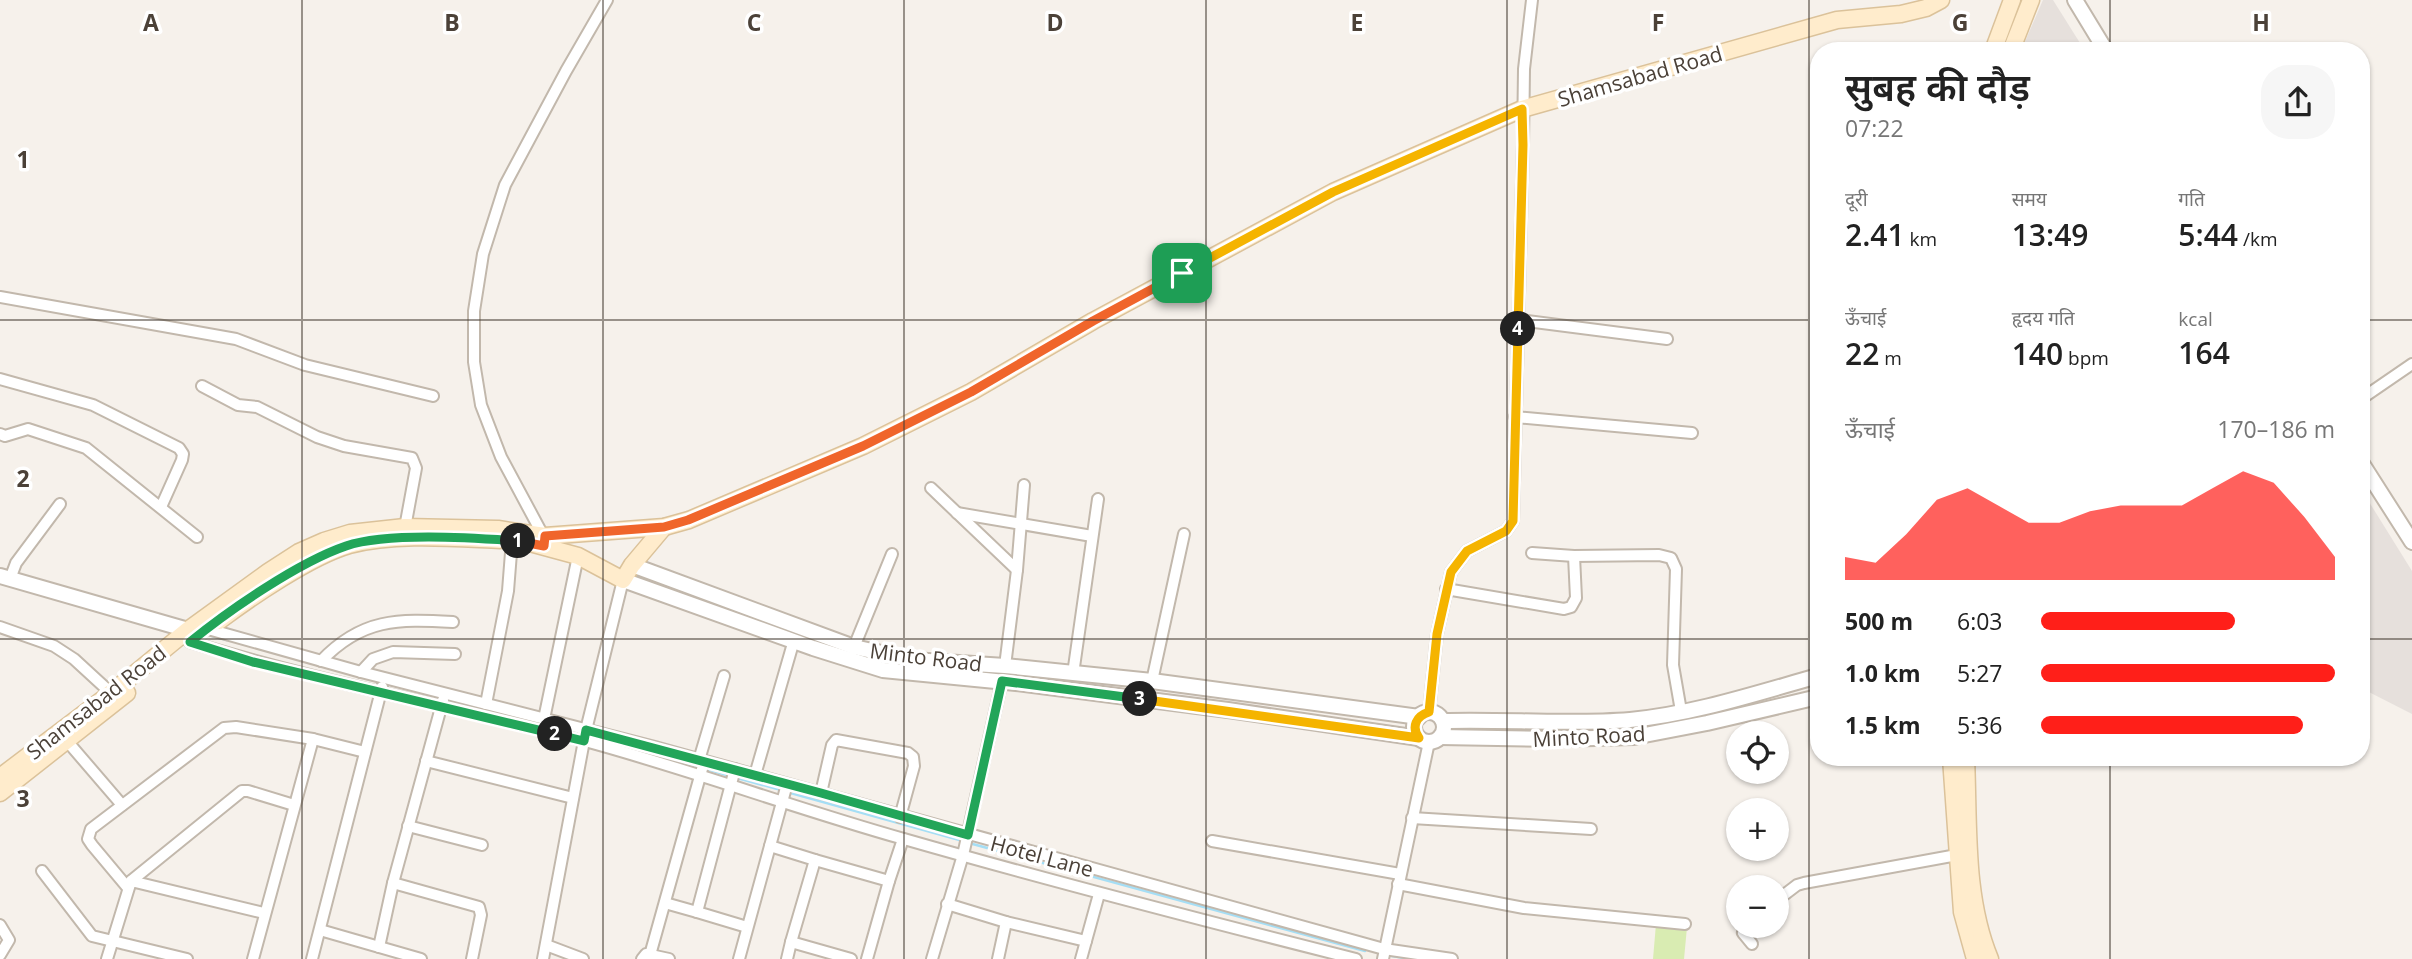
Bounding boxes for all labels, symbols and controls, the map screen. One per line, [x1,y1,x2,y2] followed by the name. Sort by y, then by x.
[143,6,159,38] text: A
[444,6,460,38] text: B
[747,6,761,38] text: C
[1046,6,1064,38] text: D
[1351,6,1363,38] text: E
[1652,6,1664,38] text: F
[1952,6,1968,38] text: G
[2252,6,2270,38] text: H
[1554,39,1726,113] street label: Shamsabad Road
[1845,60,2030,112] text: सुबह की दौड़
[2261,65,2335,139] button: share
[1845,112,1904,144] text: 07:22
[16,143,30,175] text: 1
[1845,186,1868,212] text: दूरी
[2012,186,2047,212] text: समय
[2178,186,2205,212] text: गति
[1845,214,1905,255] text: 2.41
[2012,214,2089,255] text: 13:49
[2178,214,2238,255] text: 5:44
[1905,226,1937,252] text: km
[2238,226,2278,252] text: /km
[1152,243,1212,303] pin
[1163,254,1201,292] icon: arrive
[1845,305,1886,331] text: ऊँचाई
[2012,305,2075,331] text: हृदय गति
[2178,306,2213,332] text: kcal
[1500,312,1536,346] pin: 4
[1512,315,1523,341] text: 4
[2178,332,2230,373] text: 164
[1845,333,1879,374] text: 22
[2012,333,2063,374] text: 140
[1879,345,1902,371] text: m
[2063,345,2109,371] text: bpm
[1845,413,1895,445] text: ऊँचाई
[2217,413,2335,445] text: 170–186 m
[16,462,30,494] text: 2
[500,524,536,558] pin: 1
[512,527,523,553] text: 1
[1845,605,1913,637] text: 500 m
[1957,605,2003,637] text: 6:03
[868,636,984,678] street label: Minto Road
[20,639,172,765] street label: Shamsabad Road
[1845,657,1921,689] text: 1.0 km
[1957,657,2003,689] text: 5:27
[1122,682,1158,716] pin: 3
[1134,685,1145,711] text: 3
[1845,709,1921,741] text: 1.5 km
[1957,709,2003,741] text: 5:36
[538,716,572,752] pin: 2
[1532,719,1646,753] street label: Minto Road
[549,720,560,746] text: 2
[1726,721,1789,938] map controls
[1726,721,1789,784] button: locate
[16,782,30,814] text: 3
[1726,798,1789,861] button: +
[987,829,1097,883] street label: Hotel Lane
[1726,875,1789,938] button: −

